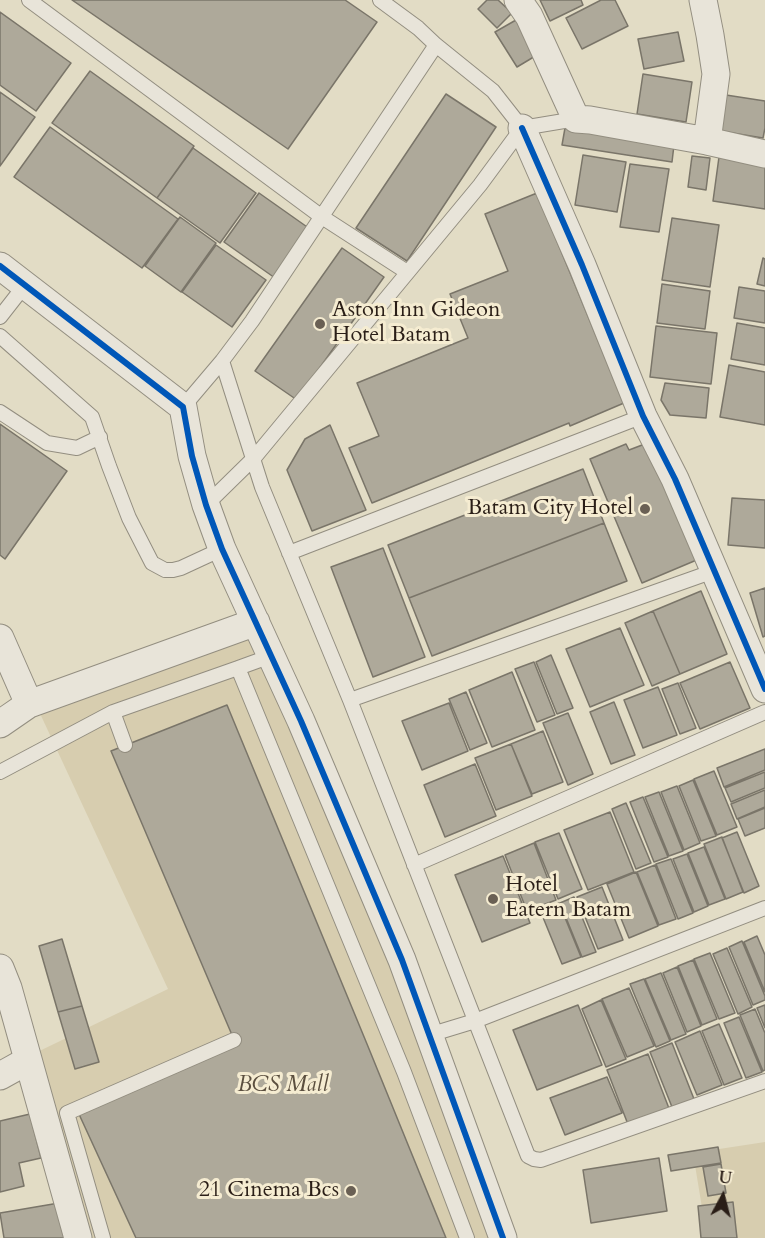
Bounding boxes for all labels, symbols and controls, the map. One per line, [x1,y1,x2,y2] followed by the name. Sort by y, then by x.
[332,298,500,350] place label: Aston Inn Gideon Hotel Batam
[313,317,327,331] marker: Aston Inn Gideon Hotel Batam
[467,496,633,522] place label: Batam City Hotel
[638,502,652,516] marker: Batam City Hotel
[505,873,631,924] place label: Hotel Eatern Batam
[486,892,500,906] marker: Hotel Eatern Batam
[238,1073,328,1099] park label: BCS Mall
[693,1166,753,1226] north arrow
[717,1166,733,1190] text: U
[199,1178,339,1204] place label: 21 Cinema Bcs
[344,1184,358,1198] marker: 21 Cinema Bcs

